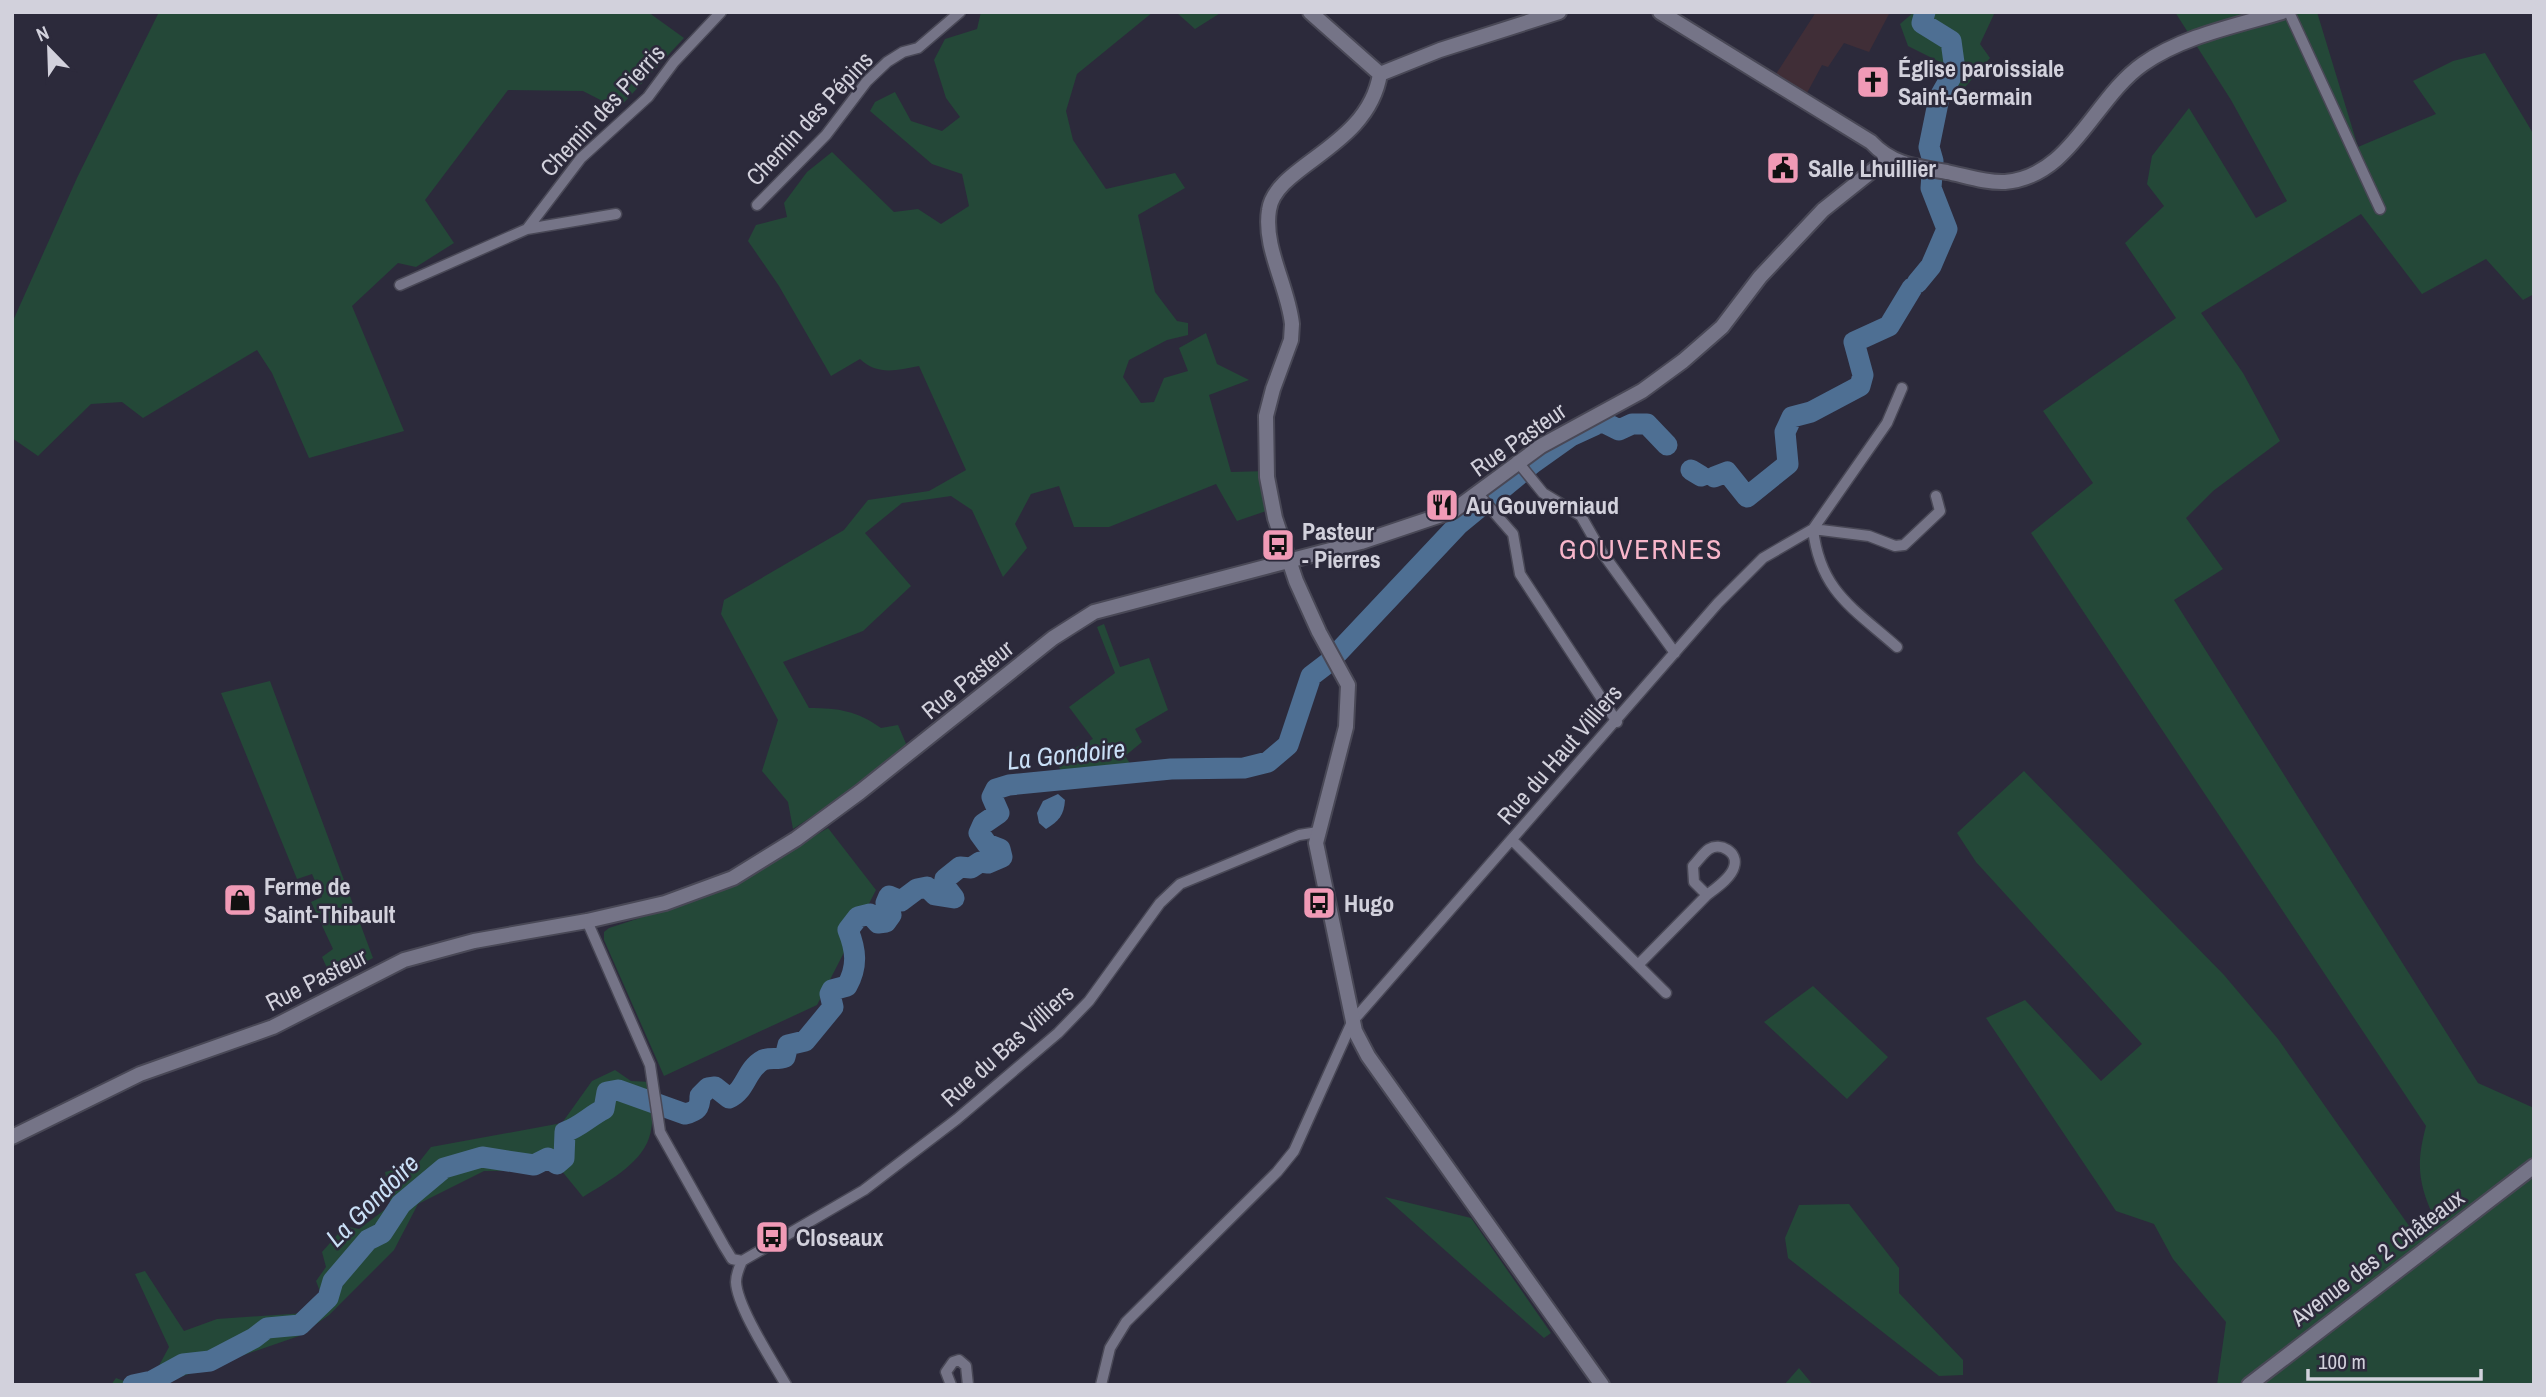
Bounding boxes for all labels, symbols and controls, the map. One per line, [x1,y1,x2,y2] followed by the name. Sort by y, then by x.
[14,14,84,84] north arrow
[32,19,53,48] text: N
[532,37,672,183] street label: Chemin des Pierris
[738,44,880,192] street label: Chemin des Pépins
[1898,52,2064,112] place label: Église paroissiale Saint-Germain
[1854,63,1892,101] church icon: Église paroissiale Saint-Germain
[1764,149,1802,187] public building icon: Salle Lhuillier
[1808,152,1936,184] place label: Salle Lhuillier
[1464,394,1572,483] street label: Rue Pasteur
[1423,486,1461,524] restaurant icon: Au Gouverniaud
[1466,489,1619,521] place label: Au Gouverniaud
[1302,515,1381,575] place label: Pasteur - Pierres
[1259,526,1297,564] bus stop icon: Pasteur - Pierres
[1559,530,1723,568] district label: GOUVERNES
[914,632,1020,726] street label: Rue Pasteur
[1489,677,1629,831] street label: Rue du Haut Villiers
[1005,730,1127,778] water label: La Gondoire
[264,870,396,930] place label: Ferme de Saint-Thibault
[221,881,259,919] shop icon: Ferme de Saint-Thibault
[1300,884,1338,922] bus stop icon: Hugo
[1344,887,1394,919] place label: Hugo
[260,940,372,1018] street label: Rue Pasteur
[934,977,1080,1113] street label: Rue du Bas Villiers
[318,1146,426,1254] water label: La Gondoire
[2283,1181,2471,1333] street label: Avenue des 2 Châteaux
[753,1218,791,1256] bus stop icon: Closeaux
[796,1221,884,1253] place label: Closeaux
[2308,1338,2481,1382] scale bar
[2318,1347,2366,1376] text: 100 m

